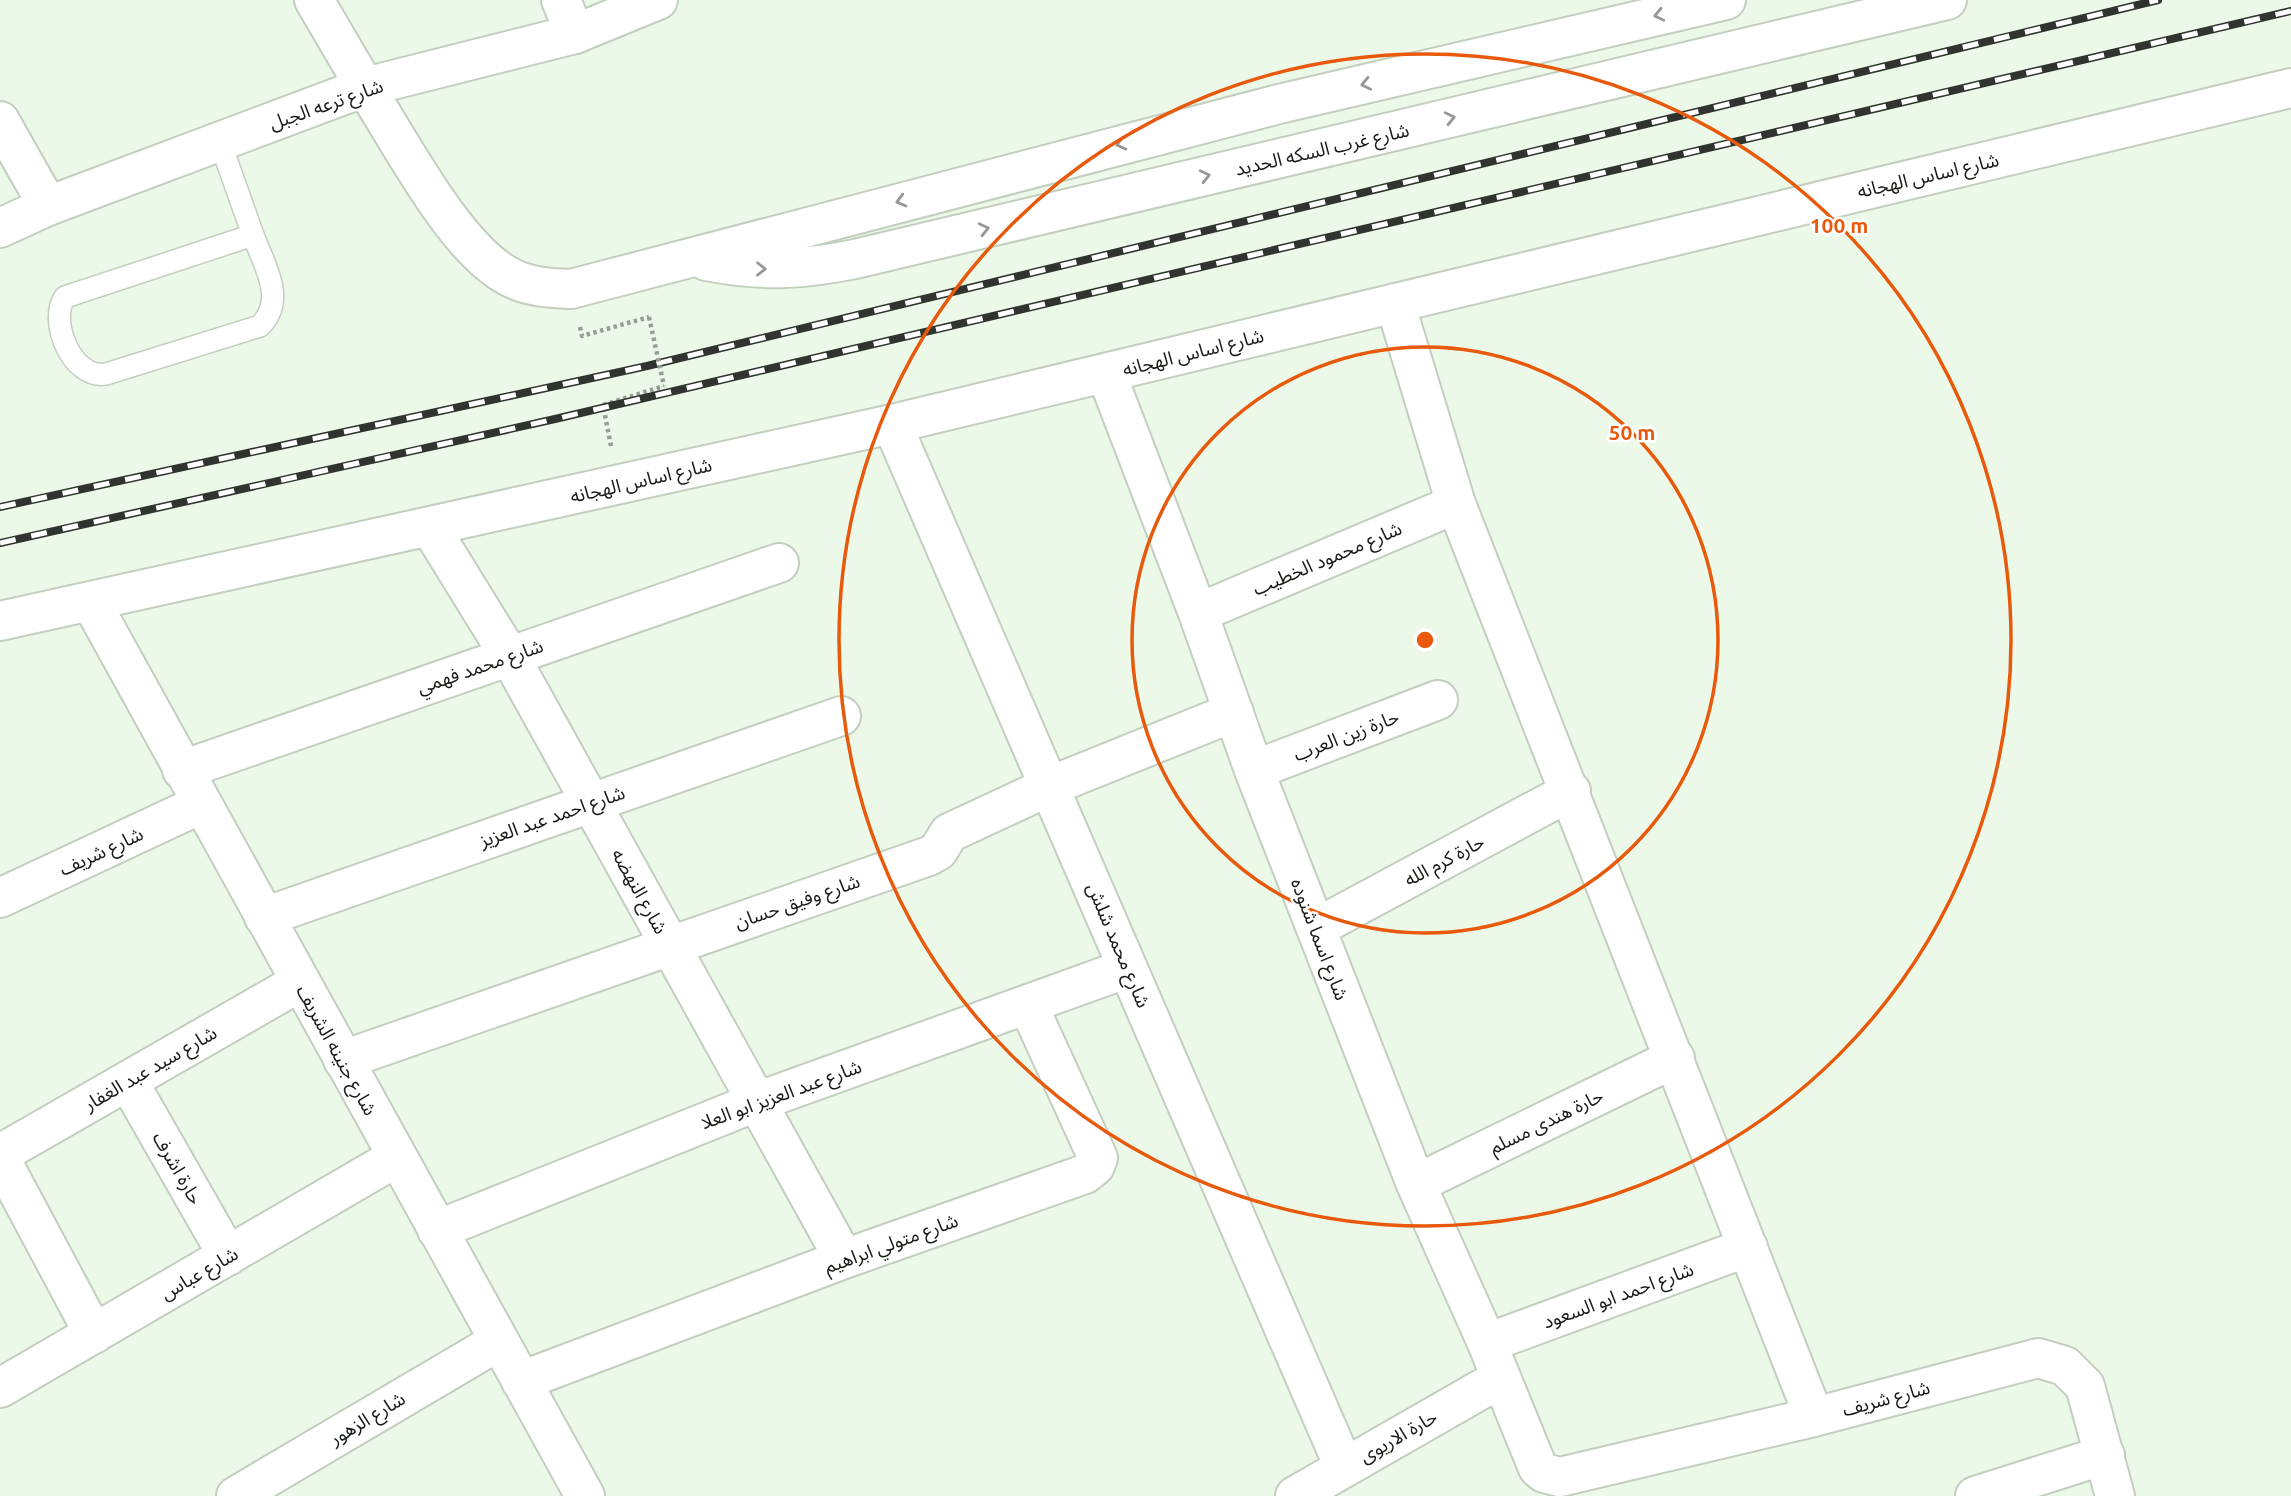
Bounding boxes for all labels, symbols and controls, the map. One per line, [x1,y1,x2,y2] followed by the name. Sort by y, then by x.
[1653,7,1665,22] one-way arrow
[266,74,387,137] street label: شارع ترعه الجبل
[1360,76,1372,90] one-way arrow
[1444,112,1456,126] one-way arrow
[1233,118,1412,183] street label: شارع غرب السكه الحديد
[1116,136,1128,150] one-way arrow
[1855,148,2002,205] street label: شارع اساس الهجانه
[1199,170,1211,184] one-way arrow
[895,193,907,208] one-way arrow
[1810,213,1868,237] text: 100 m
[978,223,990,237] one-way arrow
[756,261,766,277] one-way arrow
[1120,324,1267,383] street label: شارع اساس الهجانه
[1609,420,1655,444] text: 50 m
[568,453,715,510] street label: شارع اساس الهجانه
[1249,517,1406,602] street label: شارع محمود الخطيب
[1413,628,1437,652] centre of rings
[414,634,547,702] street label: شارع محمد فهمي
[1290,705,1402,766] street label: حارة زين العرب
[475,781,629,854] street label: شارع احمد عبد العزيز
[56,822,148,883] street label: شارع شريف
[1400,830,1490,894] street label: حارة كرم الله
[605,844,672,939] street label: شارع النهضه
[731,869,864,936] street label: شارع وفيق حسان
[1284,875,1353,1004] street label: شارع اسما شنوده
[1080,879,1155,1012] street label: شارع محمد شلش
[290,981,382,1120] street label: شارع جنينه الشريف
[79,1021,222,1118] street label: شارع سيد عبد الغفار
[698,1055,865,1136] street label: شارع عبد العزيز ابو العلا
[1486,1084,1608,1162] street label: حارة هندى مسلم
[148,1128,208,1209] street label: حارة اشرف
[821,1209,962,1282] street label: شارع متولي ابراهيم
[156,1242,243,1307] street label: شارع عباس
[1540,1257,1698,1335] street label: شارع احمد ابو السعود
[1840,1376,1933,1423] street label: شارع شريف
[324,1387,410,1452] street label: شارع الزهور
[1355,1405,1441,1468] street label: حارة الاريوى

